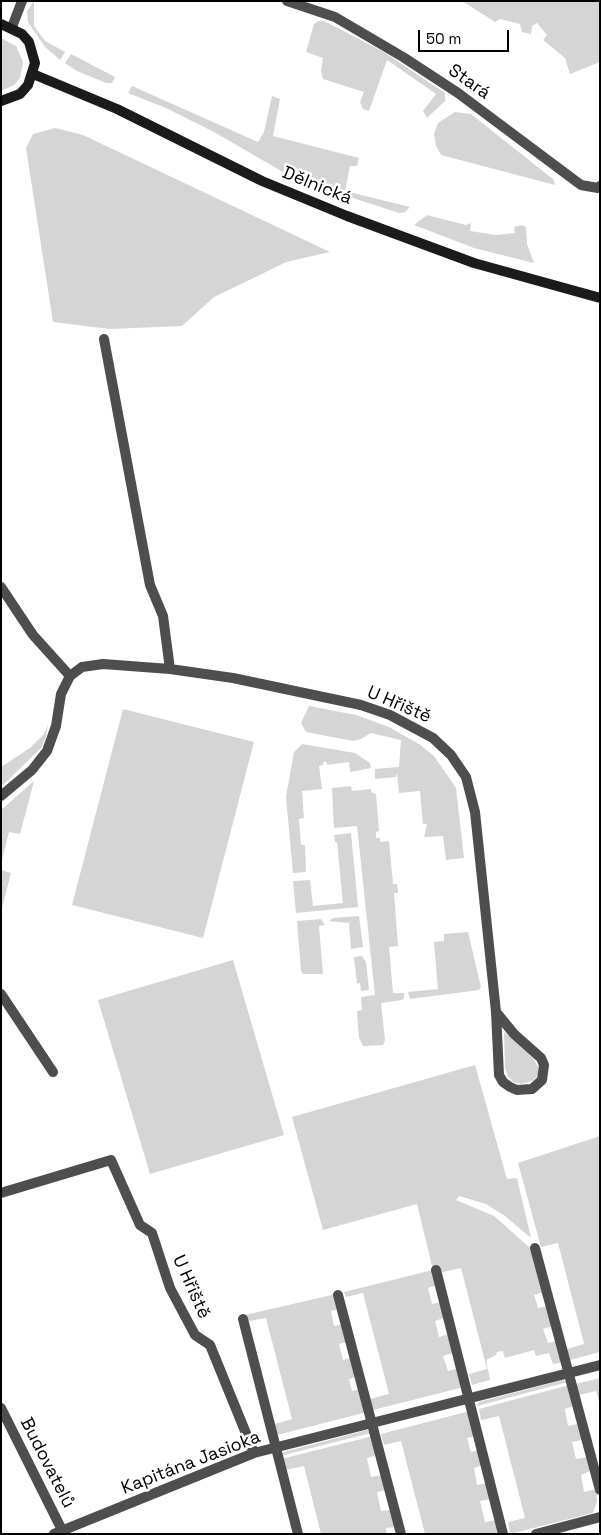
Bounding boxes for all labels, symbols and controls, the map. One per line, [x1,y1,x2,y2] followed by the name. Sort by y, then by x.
[421,20,512,52] scale bar
[426,29,461,48] text: 50 m
[444,60,494,104] street label: Stará
[279,162,355,210] street label: Dělnická
[364,682,434,728] street label: U Hřiště
[167,1252,215,1322] street label: U Hřiště
[15,1414,79,1512] street label: Budovatelů
[118,1427,264,1499] street label: Kapitána Jasioka

